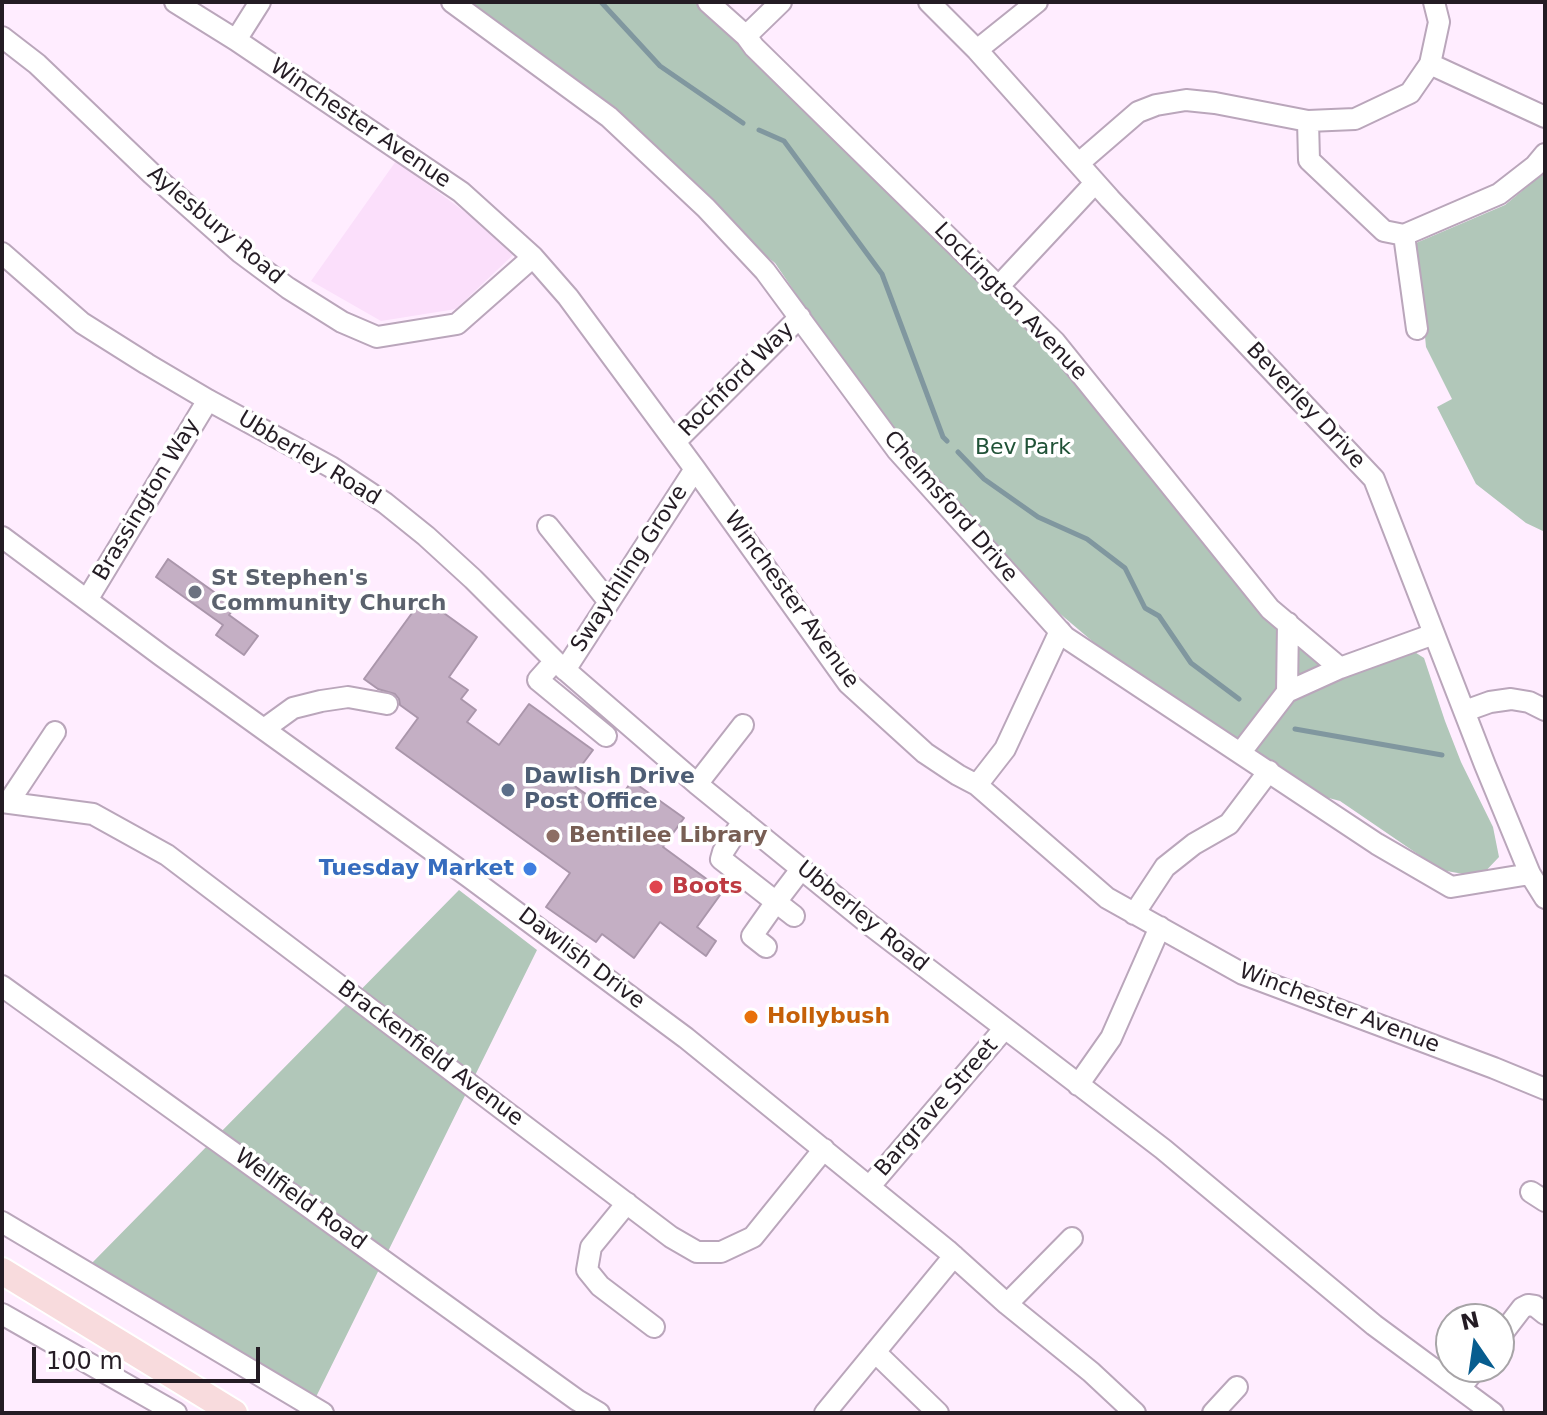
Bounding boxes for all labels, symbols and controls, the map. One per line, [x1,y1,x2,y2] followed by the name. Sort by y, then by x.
[265,54,455,194] street label: Winchester Avenue
[141,161,289,291] street label: Aylesbury Road
[928,218,1092,386] street label: Lockington Avenue
[674,317,800,443] street label: Rochford Way
[1240,338,1370,474] street label: Beverley Drive
[233,406,385,512] street label: Ubberley Road
[88,414,206,586] street label: Brassington Way
[877,426,1023,588] street label: Chelmsford Drive
[975,435,1071,461] park label: Bev Park
[566,481,694,657] street label: Swaythling Grove
[718,506,864,694] street label: Winchester Avenue
[211,566,447,618] place label: St Stephen's Community Church
[186,583,204,601] marker: St Stephen's Community Church
[524,764,695,816] place label: Dawlish Drive Post Office
[499,781,517,799] marker: Dawlish Drive Post Office
[569,823,768,849] place label: Bentilee Library
[544,827,562,845] marker: Bentilee Library
[319,856,514,882] place label: Tuesday Market
[791,856,933,978] street label: Ubberley Road
[521,860,539,878] marker: Tuesday Market
[672,874,743,900] place label: Boots
[647,878,665,896] marker: Boots
[512,903,650,1015] street label: Dawlish Drive
[1235,959,1443,1059] street label: Winchester Avenue
[332,976,528,1132] street label: Brackenfield Avenue
[767,1004,890,1030] place label: Hollybush
[742,1008,760,1026] marker: Hollybush
[870,1034,1004,1182] street label: Bargrave Street
[229,1144,371,1256] street label: Wellfield Road
[1435,1303,1515,1383] north arrow
[1458,1307,1482,1335] text: N
[36,1331,264,1381] scale bar
[46,1347,123,1375] text: 100 m

